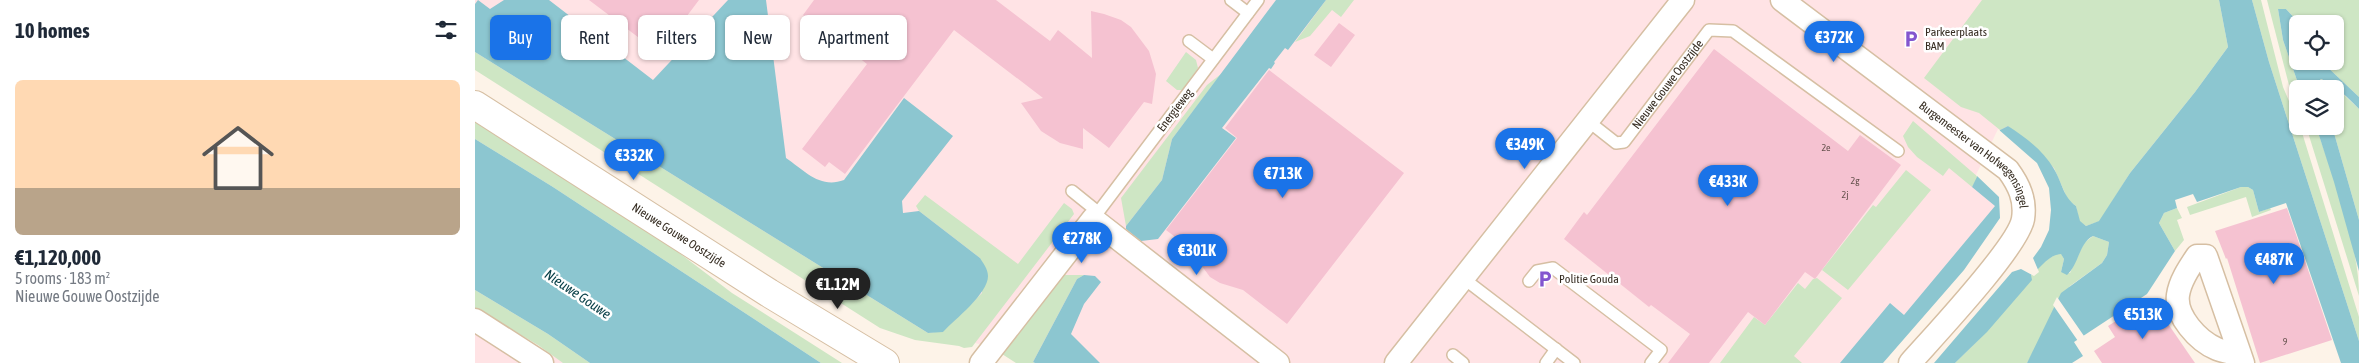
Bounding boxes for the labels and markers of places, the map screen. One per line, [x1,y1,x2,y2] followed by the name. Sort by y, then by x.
[1799,20,1869,63] pin: €372K
[1925,25,1987,53] place label: Parkeerplaats BAM
[1901,29,1921,49] parking icon: Parkeerplaats BAM
[1490,128,1560,170] pin: €349K
[599,138,669,181] pin: €332K
[1248,156,1318,199] pin: €713K
[1693,164,1763,207] pin: €433K
[1047,222,1117,264] pin: €278K
[1162,234,1232,276] pin: €301K
[2239,242,2309,285] pin: €487K
[797,268,879,310] pin: €1.12M
[1535,269,1555,289] parking icon: Politie Gouda
[1559,272,1619,286] place label: Politie Gouda
[2108,298,2178,340] pin: €513K

